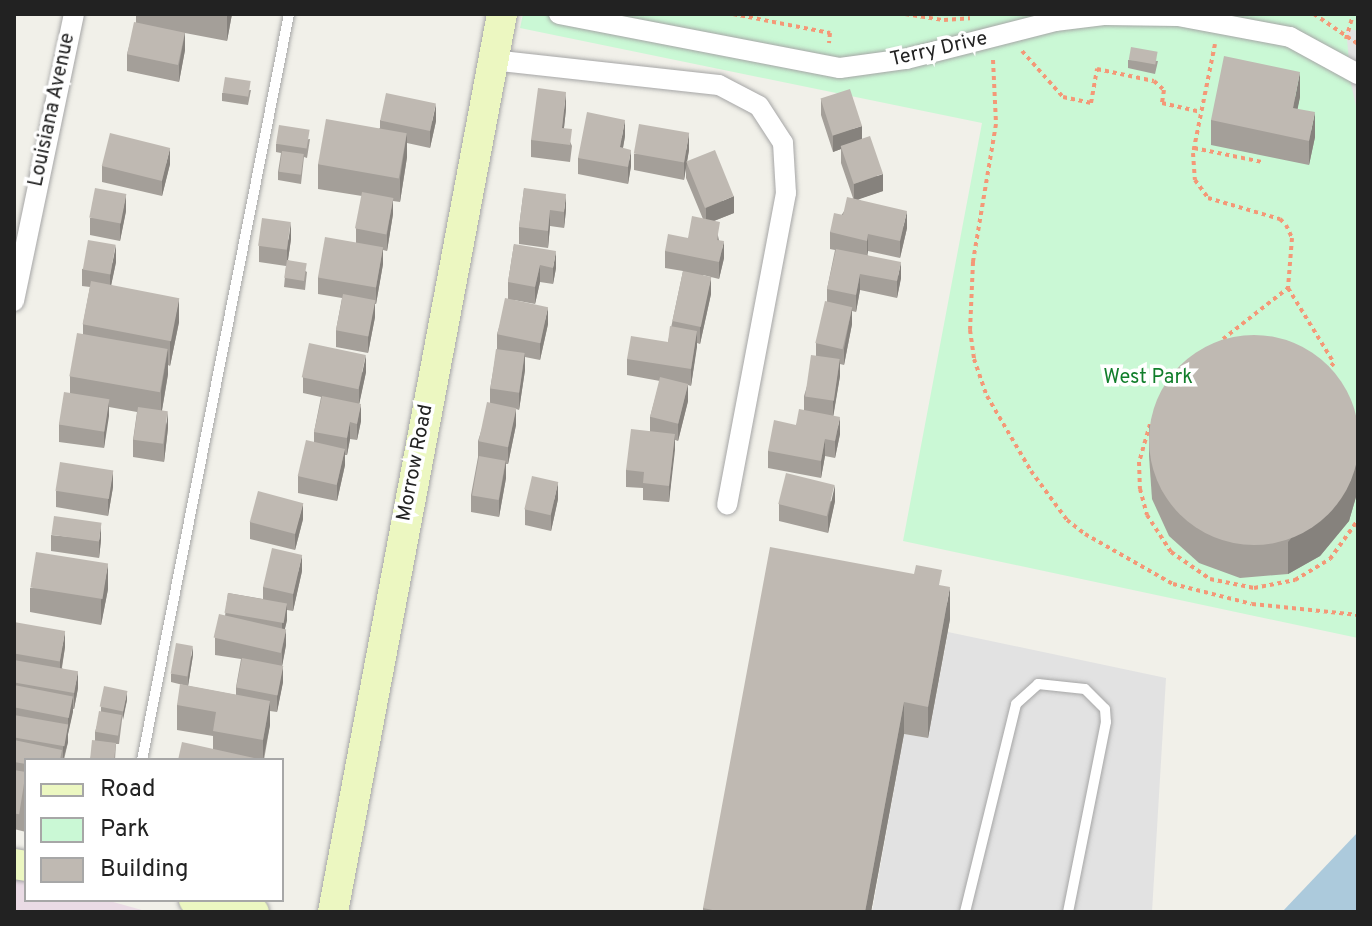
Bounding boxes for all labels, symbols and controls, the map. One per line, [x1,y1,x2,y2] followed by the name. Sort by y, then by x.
[888,27,990,73] street label: Terry Drive
[25,31,81,189] street label: Louisiana Avenue
[1103,366,1193,390] park label: West Park
[393,403,439,523] street label: Morrow Road
[24,758,284,902] legend
[100,775,156,805] text: Road
[100,815,150,845] text: Park
[100,855,189,885] text: Building

